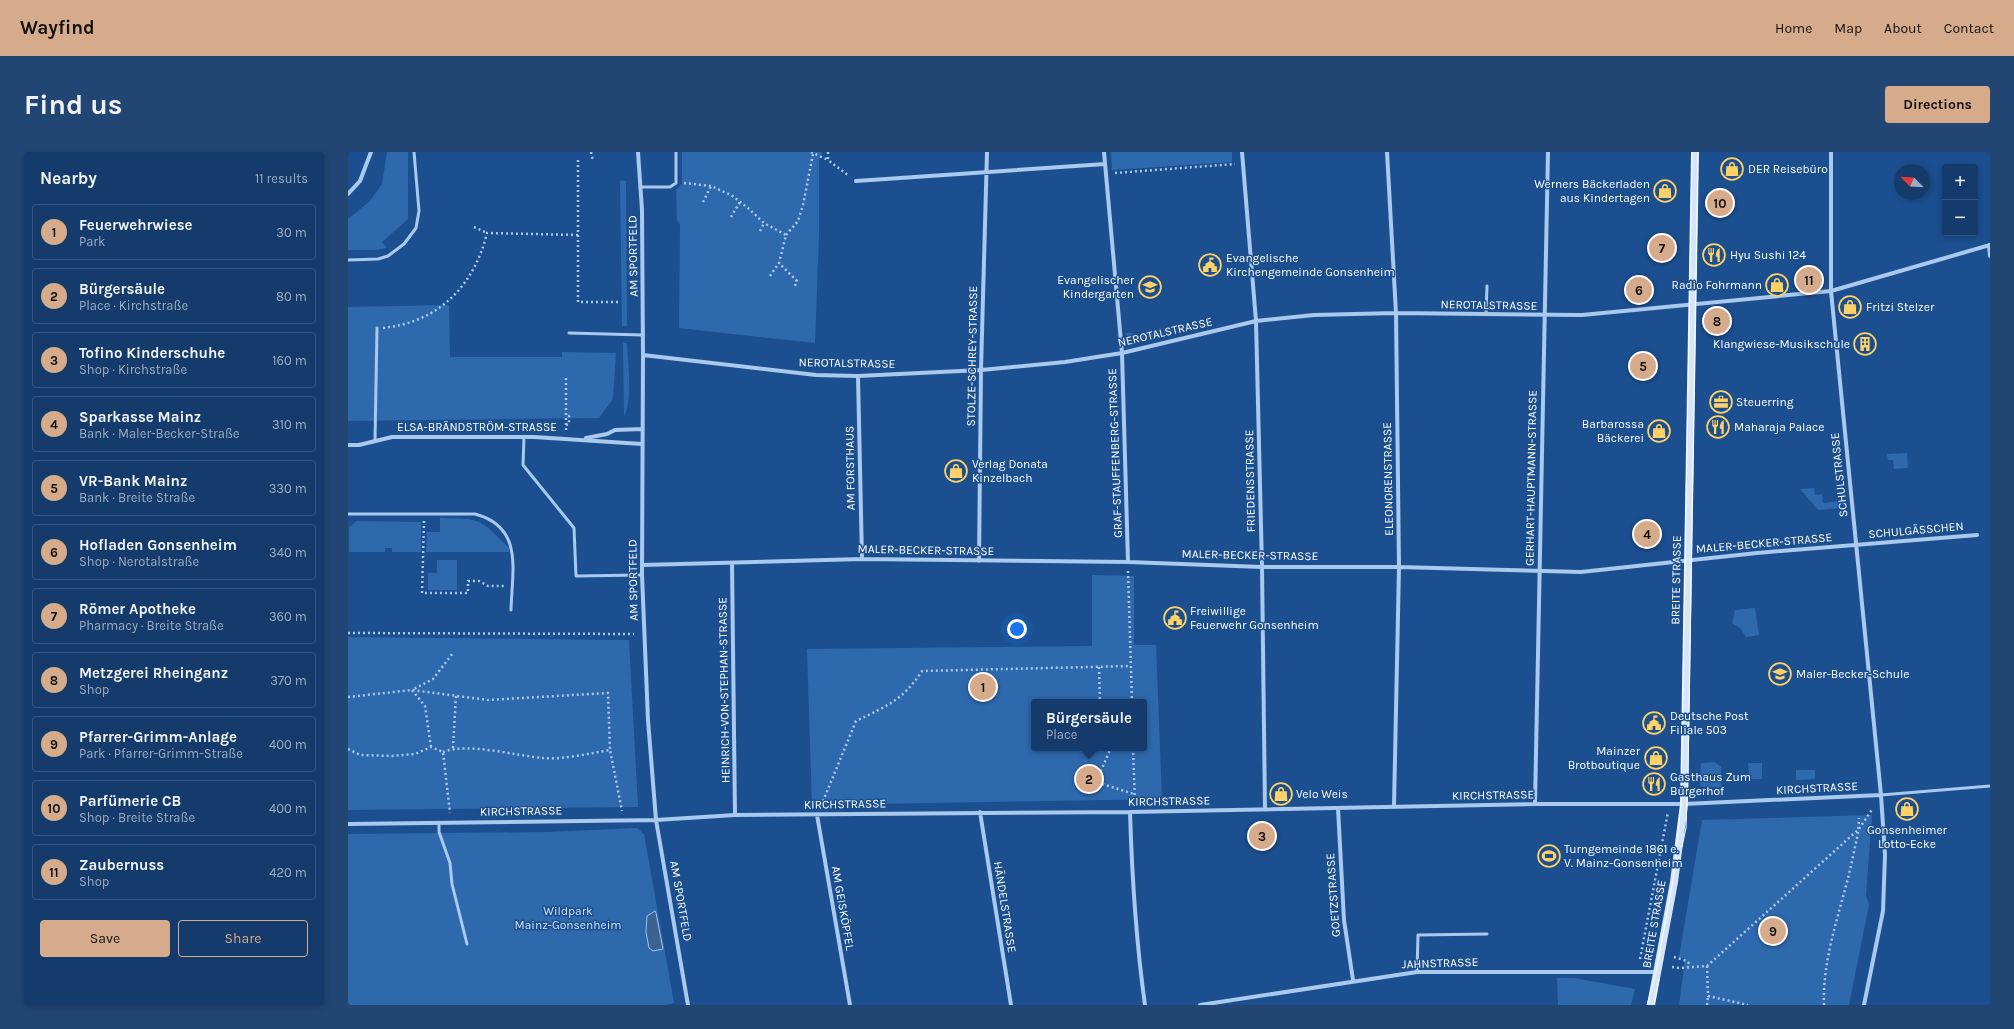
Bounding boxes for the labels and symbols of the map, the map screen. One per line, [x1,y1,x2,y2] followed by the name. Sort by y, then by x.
[1719,156,1745,182] shop icon: DER Reisebüro
[1748,162,1828,176] place label: DER Reisebüro
[1894,164,1930,200] north arrow
[1534,177,1650,205] place label: Werners Bäckerladen aus Kindertagen
[1652,178,1678,204] shop icon: Werners Bäckerladen aus Kindertagen
[1707,188,1733,218] pin: 10
[625,215,641,297] street label: AM SPORTFELD
[1649,233,1675,263] pin: 7
[1701,242,1727,268] restaurant icon: Hyu Sushi 124
[1730,248,1806,262] place label: Hyu Sushi 124
[1226,251,1395,279] place label: Evangelische Kirchengemeinde Gonsenheim
[1197,252,1223,278] public building icon: Evangelische Kirchengemeinde Gonsenheim
[1796,265,1822,295] pin: 11
[1764,272,1790,298] shop icon: Radio Fohrmann
[1057,273,1135,301] place label: Evangelischer Kindergarten
[1137,274,1163,300] school or university icon: Evangelischer Kindergarten
[1626,275,1652,305] pin: 6
[1672,278,1762,292] place label: Radio Fohrmann
[964,285,980,427] street label: STOLZE-SCHREY-STRASSE
[1837,294,1863,320] shop icon: Fritzi Stelzer
[1440,297,1538,313] street label: NEROTALSTRASSE
[1866,300,1935,314] place label: Fritzi Stelzer
[1704,306,1730,336] pin: 8
[1116,314,1214,350] street label: NEROTALSTRASSE
[1852,331,1878,357] building icon: Klangwiese-Musikschule
[1713,337,1850,351] place label: Klangwiese-Musikschule
[1630,351,1656,381] pin: 5
[798,355,896,371] street label: NEROTALSTRASSE
[1105,368,1125,538] street label: GRAF-STAUFFENBERG-STRASSE
[1708,389,1734,415] office icon: Steuerring
[1522,390,1540,566] street label: GERHART-HAUPTMANN-STRASSE
[1736,395,1794,409] place label: Steuerring
[1705,414,1731,440] restaurant icon: Maharaja Palace
[1582,417,1644,445] place label: Barbarossa Bäckerei
[1646,418,1672,444] shop icon: Barbarossa Bäckerei
[397,420,557,434] street label: ELSA-BRÄNDSTRÖM-STRASSE
[1734,420,1824,434] place label: Maharaja Palace
[1380,422,1396,536] street label: ELEONORENSTRASSE
[842,426,858,510] street label: AM FORSTHAUS
[1242,430,1258,532] street label: FRIEDENSSTRASSE
[1828,432,1850,518] street label: SCHULSTRASSE
[972,457,1048,485] place label: Verlag Donata Kinzelbach
[943,458,969,484] shop icon: Verlag Donata Kinzelbach
[1634,519,1660,549] pin: 4
[1868,519,1964,541] street label: SCHULGÄSSCHEN
[1695,530,1833,556] street label: MALER-BECKER-STRASSE
[1668,535,1684,625] street label: BREITE STRASSE
[625,539,641,621] street label: AM SPORTFELD
[857,542,995,558] street label: MALER-BECKER-STRASSE
[1181,547,1319,563] street label: MALER-BECKER-STRASSE
[715,597,733,783] street label: HEINRICH-VON-STEPHAN-STRASSE
[1190,604,1319,632] place label: Freiwillige Feuerwehr Gonsenheim
[1162,605,1188,631] public building icon: Freiwillige Feuerwehr Gonsenheim
[1007,619,1027,639] your location
[1767,661,1793,687] school or university icon: Maler-Becker-Schule
[1796,667,1910,681] place label: Maler-Becker-Schule
[970,672,996,702] pin: 1
[1670,709,1749,737] place label: Deutsche Post Filiale 503
[1641,710,1667,736] public building icon: Deutsche Post Filiale 503
[1568,744,1641,772] place label: Mainzer Brotboutique
[1643,745,1669,771] shop icon: Mainzer Brotboutique
[1076,764,1102,794] pin: 2
[1670,770,1751,798] place label: Gasthaus Zum Bürgerhof
[1641,771,1667,797] restaurant icon: Gasthaus Zum Bürgerhof
[1776,779,1858,797] street label: KIRCHSTRASSE
[1268,781,1294,807] shop icon: Velo Weis
[1296,787,1348,801] place label: Velo Weis
[1452,787,1534,803] street label: KIRCHSTRASSE
[1128,793,1210,809] street label: KIRCHSTRASSE
[804,796,886,812] street label: KIRCHSTRASSE
[1894,796,1920,822] shop icon: Gonsenheimer Lotto-Ecke
[480,803,562,819] street label: KIRCHSTRASSE
[1249,821,1275,851] pin: 3
[1867,823,1948,851] place label: Gonsenheimer Lotto-Ecke
[1564,842,1683,870] place label: Turngemeinde 1861 e. V. Mainz-Gonsenheim
[1536,843,1562,869] sports icon: Turngemeinde 1861 e. V. Mainz-Gonsenheim
[1323,853,1343,937] street label: GOETZSTRASSE
[667,860,695,942] street label: AM SPORTFELD
[991,860,1019,954] street label: HÄNDELSTRASSE
[829,865,857,952] street label: AM GEISKÖPFEL
[1639,879,1669,969] street label: BREITE STRASSE
[515,904,621,932] park label: Wildpark Mainz-Gonsenheim
[1760,916,1786,946] pin: 9
[1401,955,1479,971] street label: JAHNSTRASSE

